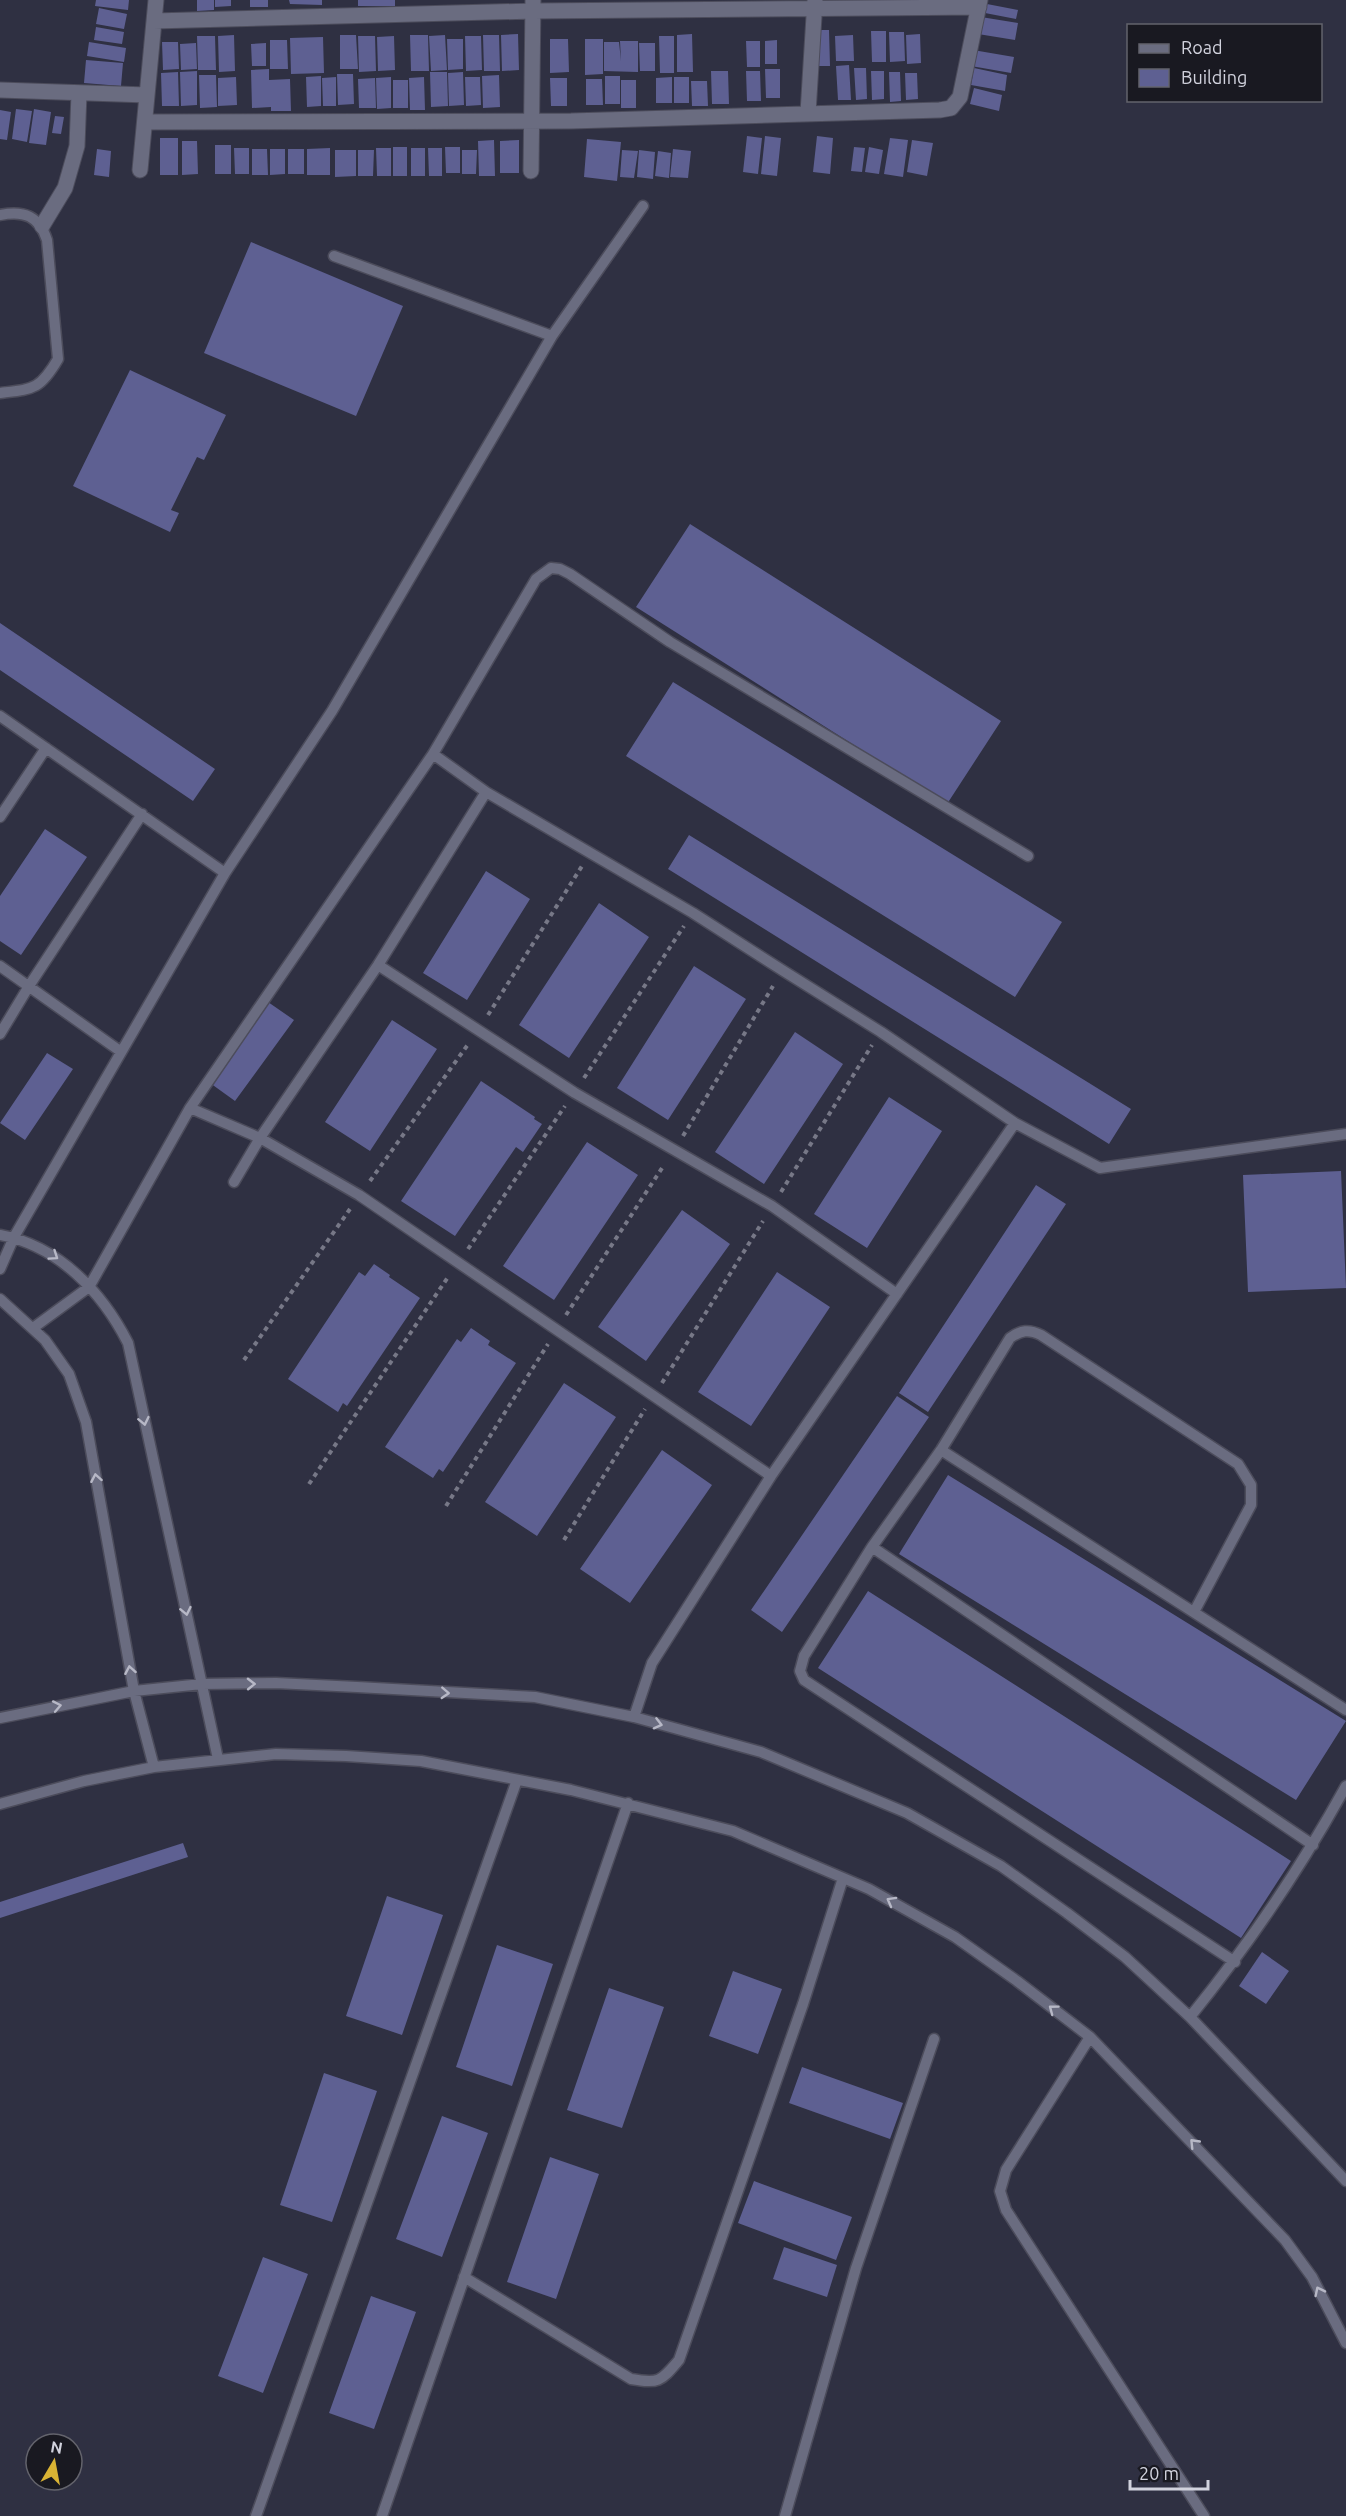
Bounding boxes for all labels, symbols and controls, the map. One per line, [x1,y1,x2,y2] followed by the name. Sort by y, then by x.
[1127,24,1322,102] legend
[1181,37,1223,57] text: Road
[1181,67,1247,87] text: Building
[47,1249,58,1260] one-way arrow
[137,1415,150,1425] one-way arrow
[90,1473,102,1482] one-way arrow
[179,1606,192,1616] one-way arrow
[124,1665,137,1675] one-way arrow
[246,1678,255,1690] one-way arrow
[441,1686,450,1699] one-way arrow
[52,1700,62,1713] one-way arrow
[653,1716,663,1729] one-way arrow
[887,1897,897,1908] one-way arrow
[1049,2005,1060,2016] one-way arrow
[1190,2140,1201,2151] one-way arrow
[1315,2287,1327,2298] one-way arrow
[24,2432,84,2492] north arrow
[49,2437,64,2457] text: N
[1130,2453,1208,2491] scale bar
[1139,2463,1179,2483] text: 20 m

